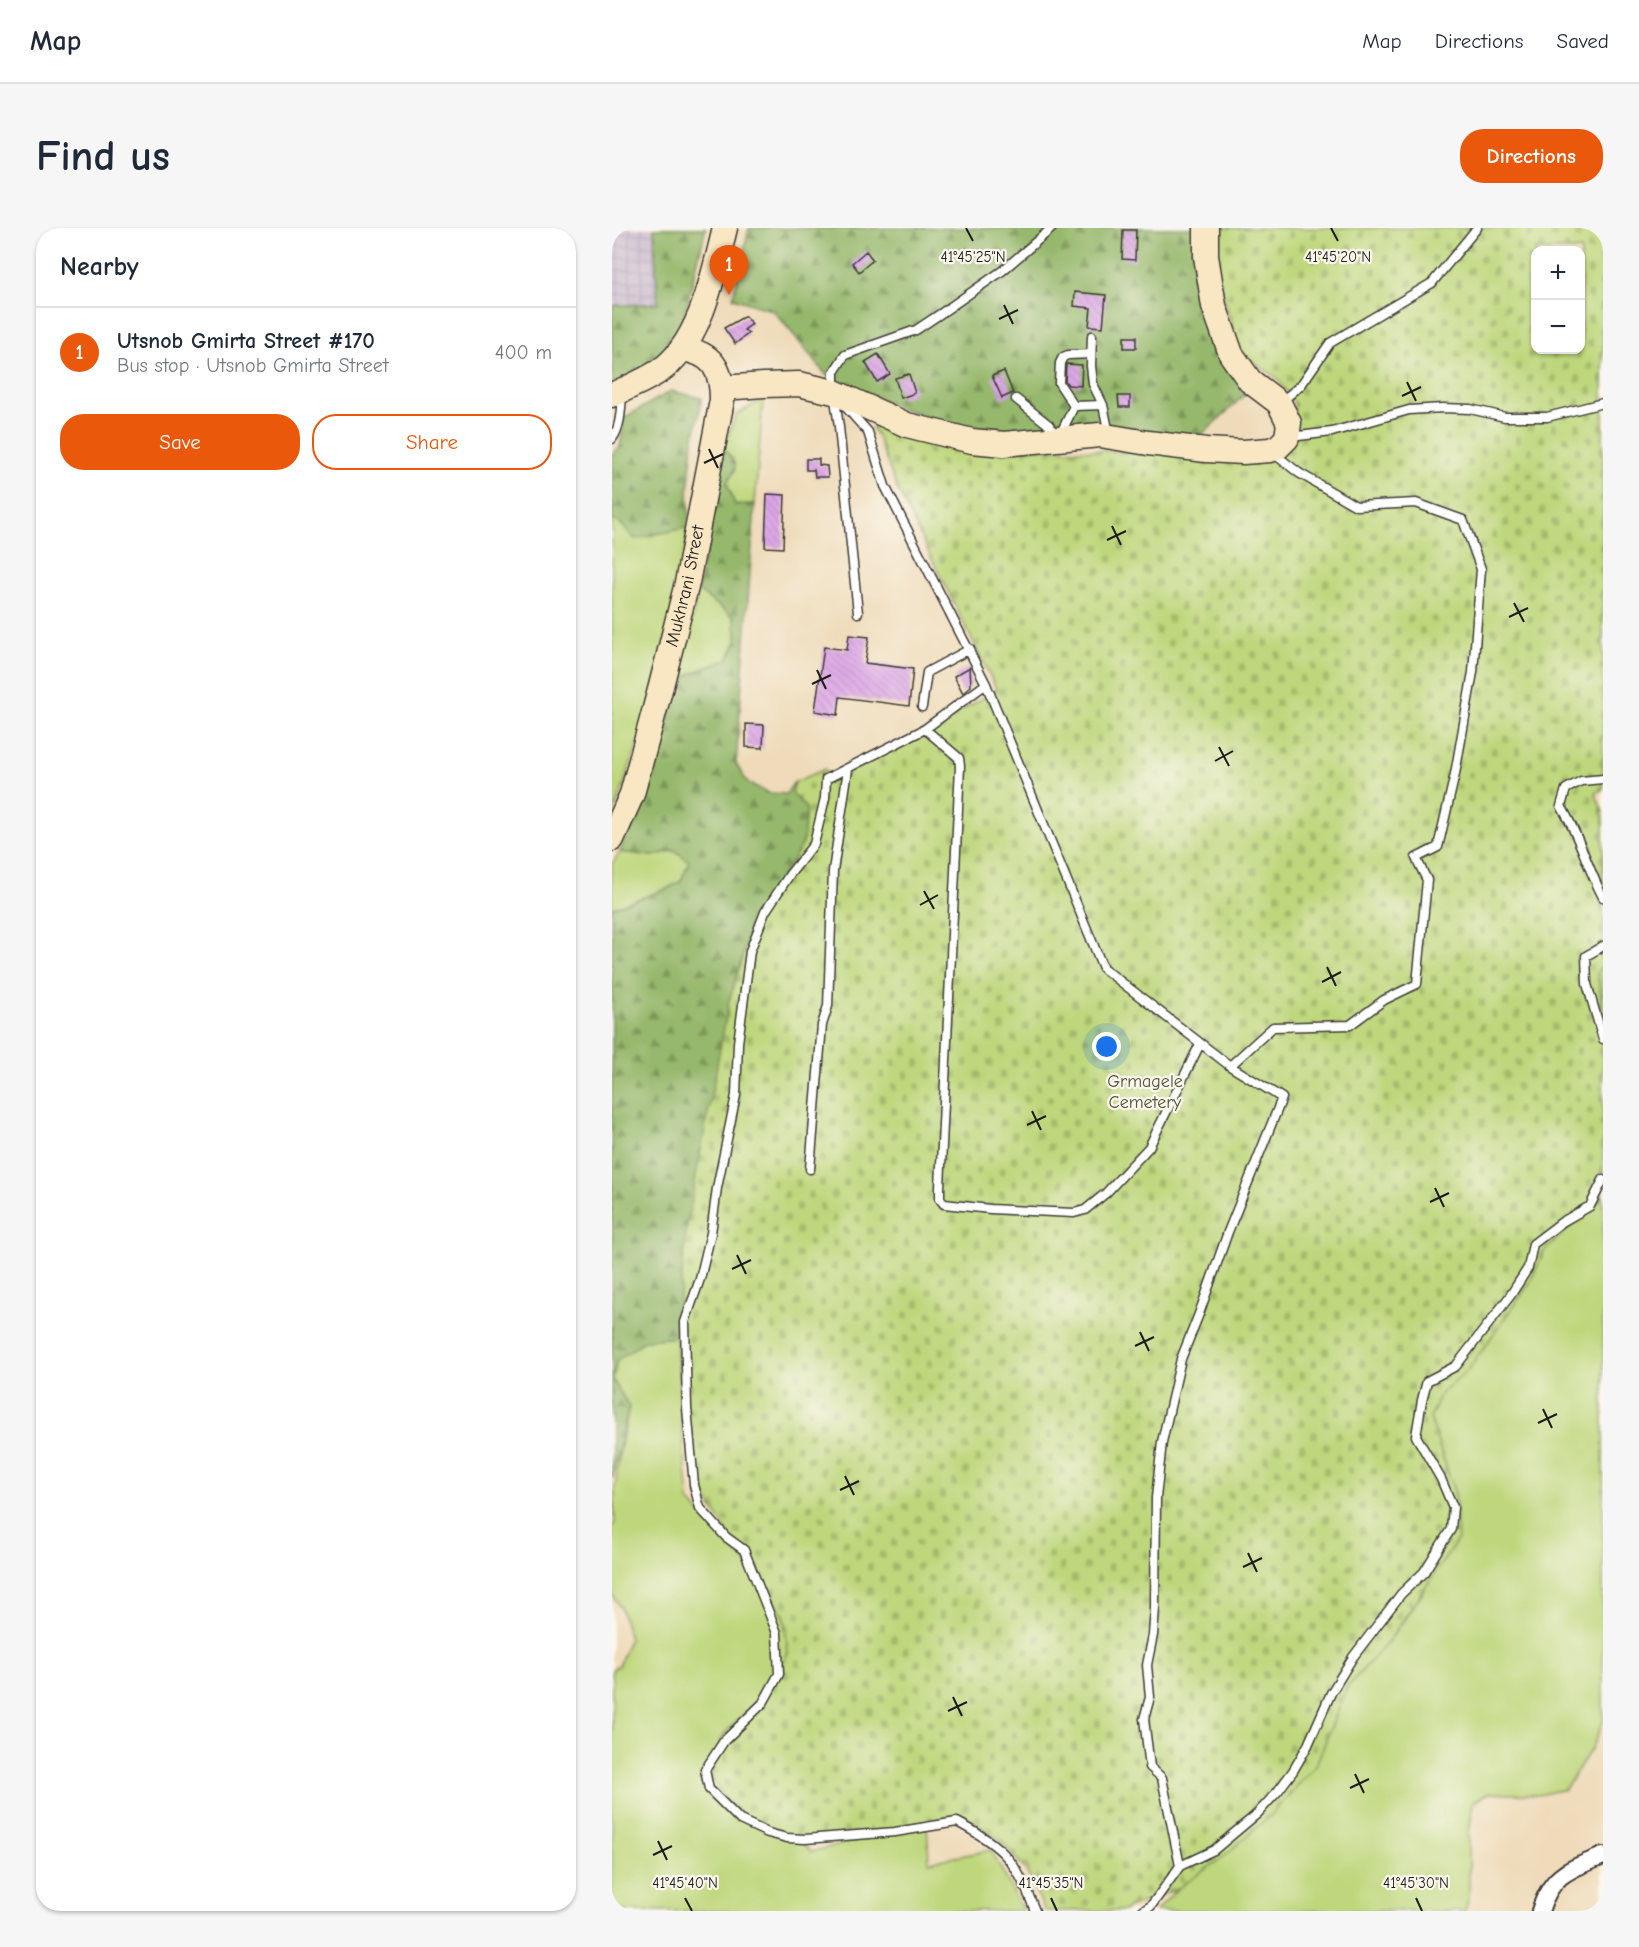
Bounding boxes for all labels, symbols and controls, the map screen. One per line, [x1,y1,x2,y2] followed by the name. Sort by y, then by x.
[30,25,81,57] text: Map
[1362,29,1402,53] text: Map
[1435,29,1524,53] text: Directions
[1557,29,1609,53] text: Saved
[1460,129,1603,183] button: Directions
[36,132,170,181] text: Find us
[710,245,748,295] pin: 1
[1531,246,1585,354] map controls
[1531,246,1585,300] button: +
[940,248,1006,266] text: 41°45'25"N
[1305,248,1371,266] text: 41°45'20"N
[60,252,139,282] text: Nearby
[1531,300,1585,354] button: −
[117,328,375,354] text: Utsnob Gmirta Street #170
[76,341,83,364] text: 1
[495,341,552,364] text: 400 m
[117,354,389,377] text: Bus stop · Utsnob Gmirta Street
[60,414,300,470] button: Save
[312,414,552,470] button: Share
[661,523,709,649] street label: Mukhrani Street
[1092,1032,1121,1061] your location
[1107,1071,1183,1113] park label: Grmagele Cemetery
[652,1874,718,1892] text: 41°45'40"N
[1019,1874,1083,1892] text: 41°45'35"N
[1383,1874,1449,1892] text: 41°45'30"N

